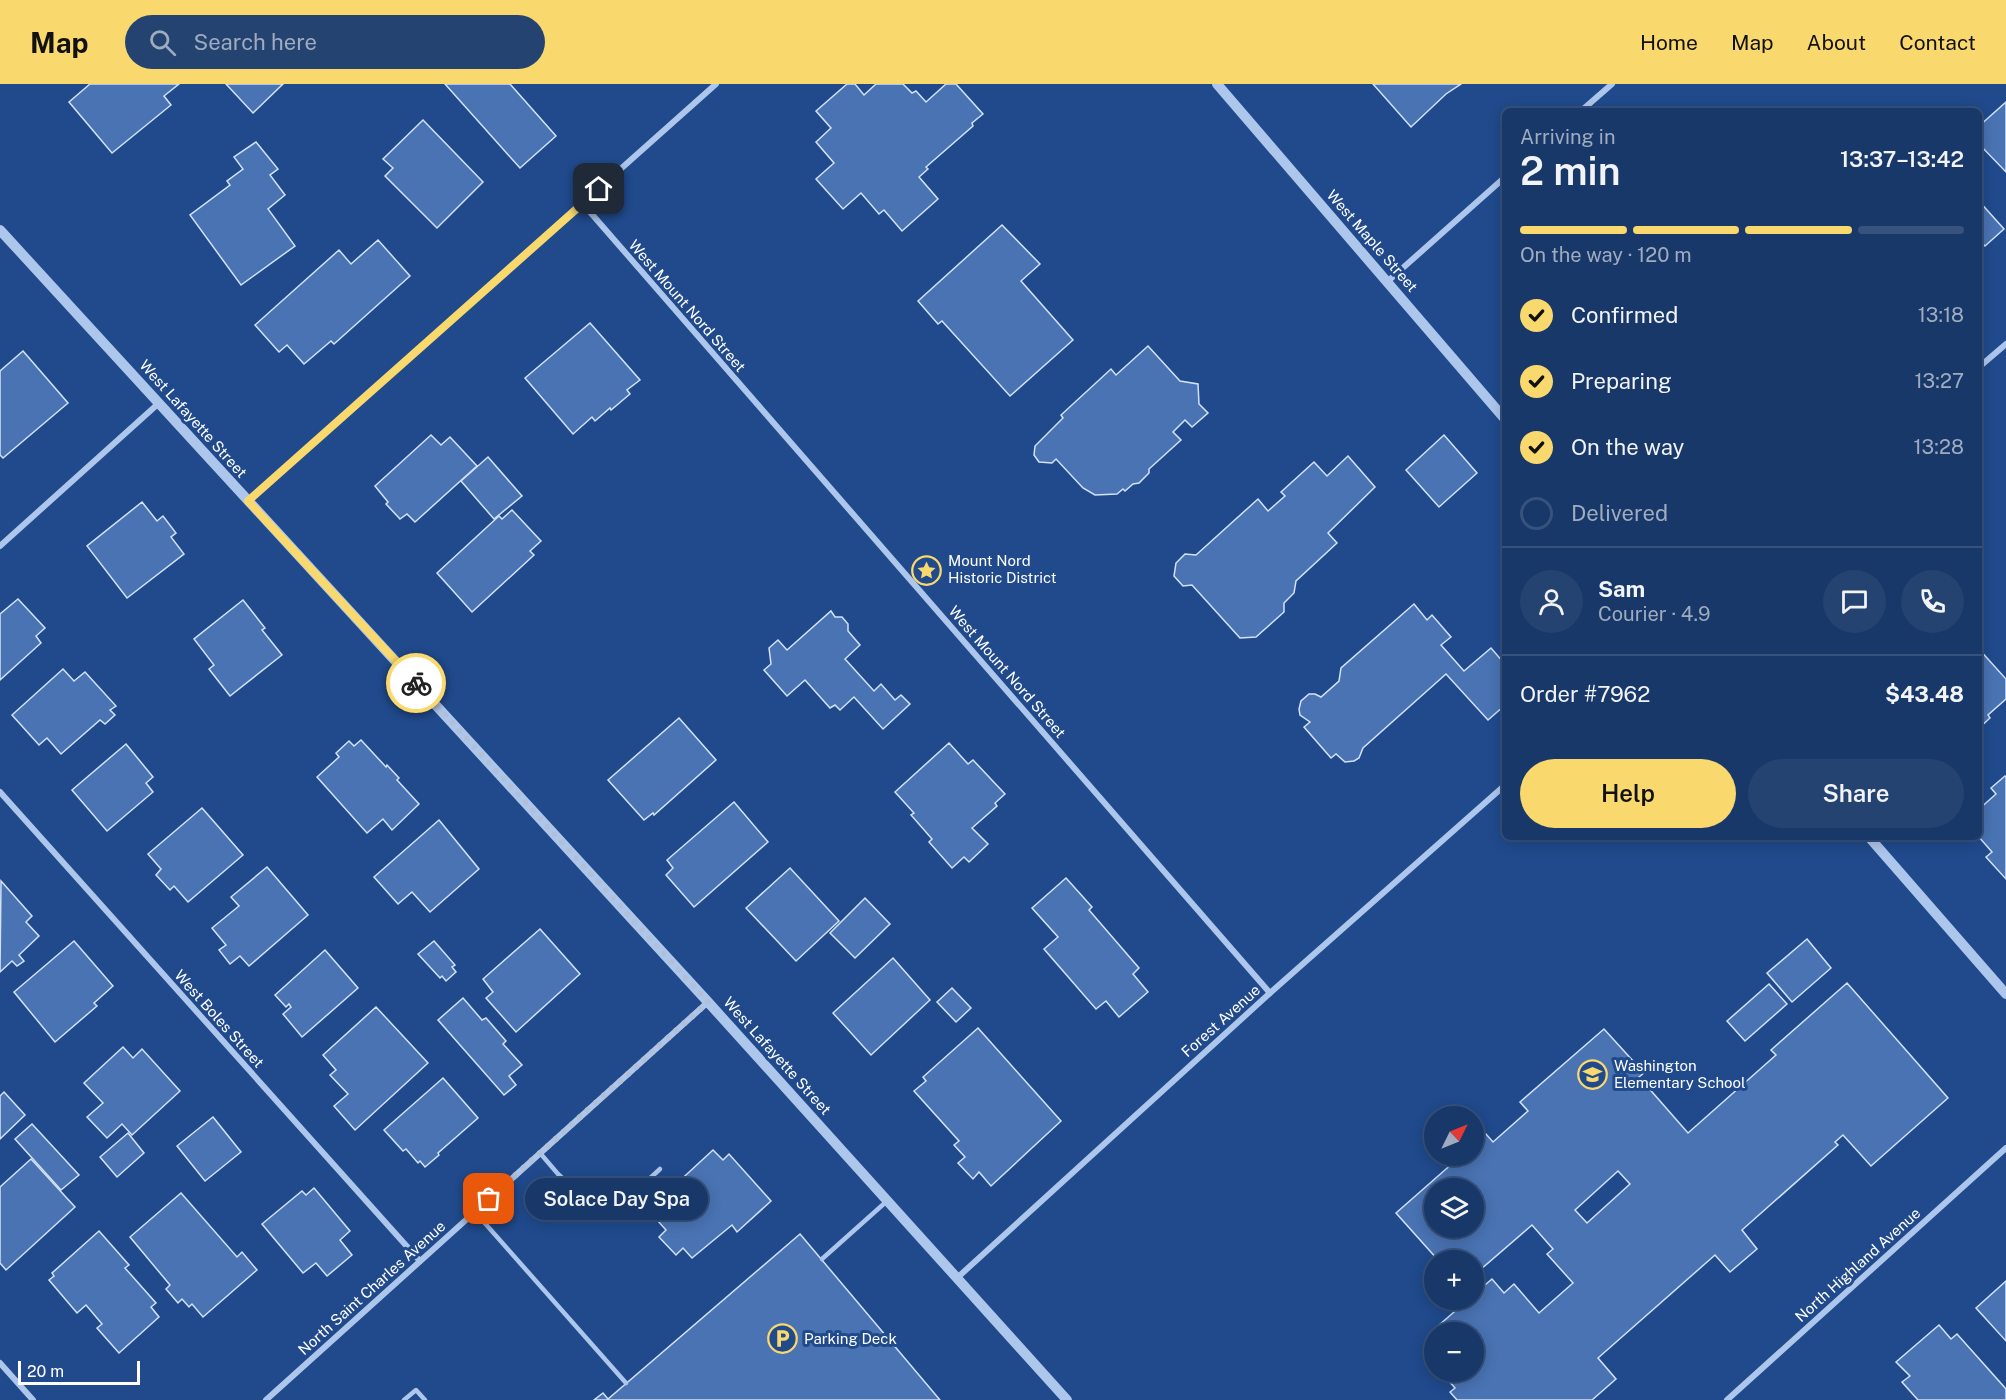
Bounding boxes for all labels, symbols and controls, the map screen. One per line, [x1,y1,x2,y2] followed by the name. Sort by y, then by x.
[125,15,545,69] search box
[30,26,89,59] text: Map
[146,26,179,59] icon: search
[194,29,317,55] text: Search here
[1640,30,1698,55] text: Home
[1731,30,1774,55] text: Map
[1807,30,1866,55] text: About
[1899,30,1976,55] text: Contact
[1520,125,1615,149] text: Arriving in
[1840,146,1964,172] text: 13:37–13:42
[1520,148,1621,194] text: 2 min
[573,163,624,214] pin
[582,172,615,205] icon: home
[1323,186,1421,295] street label: West Maple Street
[626,236,749,375] street label: West Mount Nord Street
[1520,243,1692,267] text: On the way · 120 m
[1520,299,1553,332] icon: check
[1571,302,1678,328] text: Confirmed
[1918,303,1964,327] text: 13:18
[136,356,251,481] street label: West Lafayette Street
[1520,365,1553,398] icon: check
[1571,368,1672,394] text: Preparing
[1914,369,1964,393] text: 13:27
[1520,431,1553,464] icon: check
[1571,434,1684,460] text: On the way
[1913,435,1964,459] text: 13:28
[1571,500,1668,526] text: Delivered
[948,552,1057,586] place label: Mount Nord Historic District
[911,554,943,586] place icon: Mount Nord Historic District
[1520,570,1583,633] button: person
[1823,570,1886,633] button: chat
[1901,570,1964,633] button: phone
[1598,576,1645,602] text: Sam
[946,602,1069,741] street label: West Mount Nord Street
[1598,602,1710,626] text: Courier · 4.9
[386,653,446,713] courier
[400,667,433,700] icon: bike
[1520,681,1650,707] text: Order #7962
[1885,681,1964,707] text: $43.48
[1520,759,1736,828] button: Help
[1748,759,1964,828] button: Share
[171,966,268,1071] street label: West Boles Street
[1178,981,1263,1060] street label: Forest Avenue
[720,993,835,1118] street label: West Lafayette Street
[1614,1057,1746,1091] place label: Washington Elementary School
[1577,1059,1609,1091] school or university icon: Washington Elementary School
[1424,1106,1484,1166] north arrow
[1424,1106,1484,1382] map controls
[463,1173,514,1224] pin
[525,1178,708,1220] callout: Solace Day Spa
[1424,1178,1484,1238] button: layers
[472,1182,505,1215] icon: bag
[543,1187,690,1211] text: Solace Day Spa
[1792,1204,1924,1325] street label: North Highland Avenue
[295,1217,449,1358] street label: North Saint Charles Avenue
[1424,1250,1484,1310] button: +
[1424,1322,1484,1382] button: −
[767,1323,799,1355] parking icon: Parking Deck
[804,1330,897,1347] place label: Parking Deck
[18,1358,140,1386] scale bar
[27,1362,64,1381] text: 20 m

